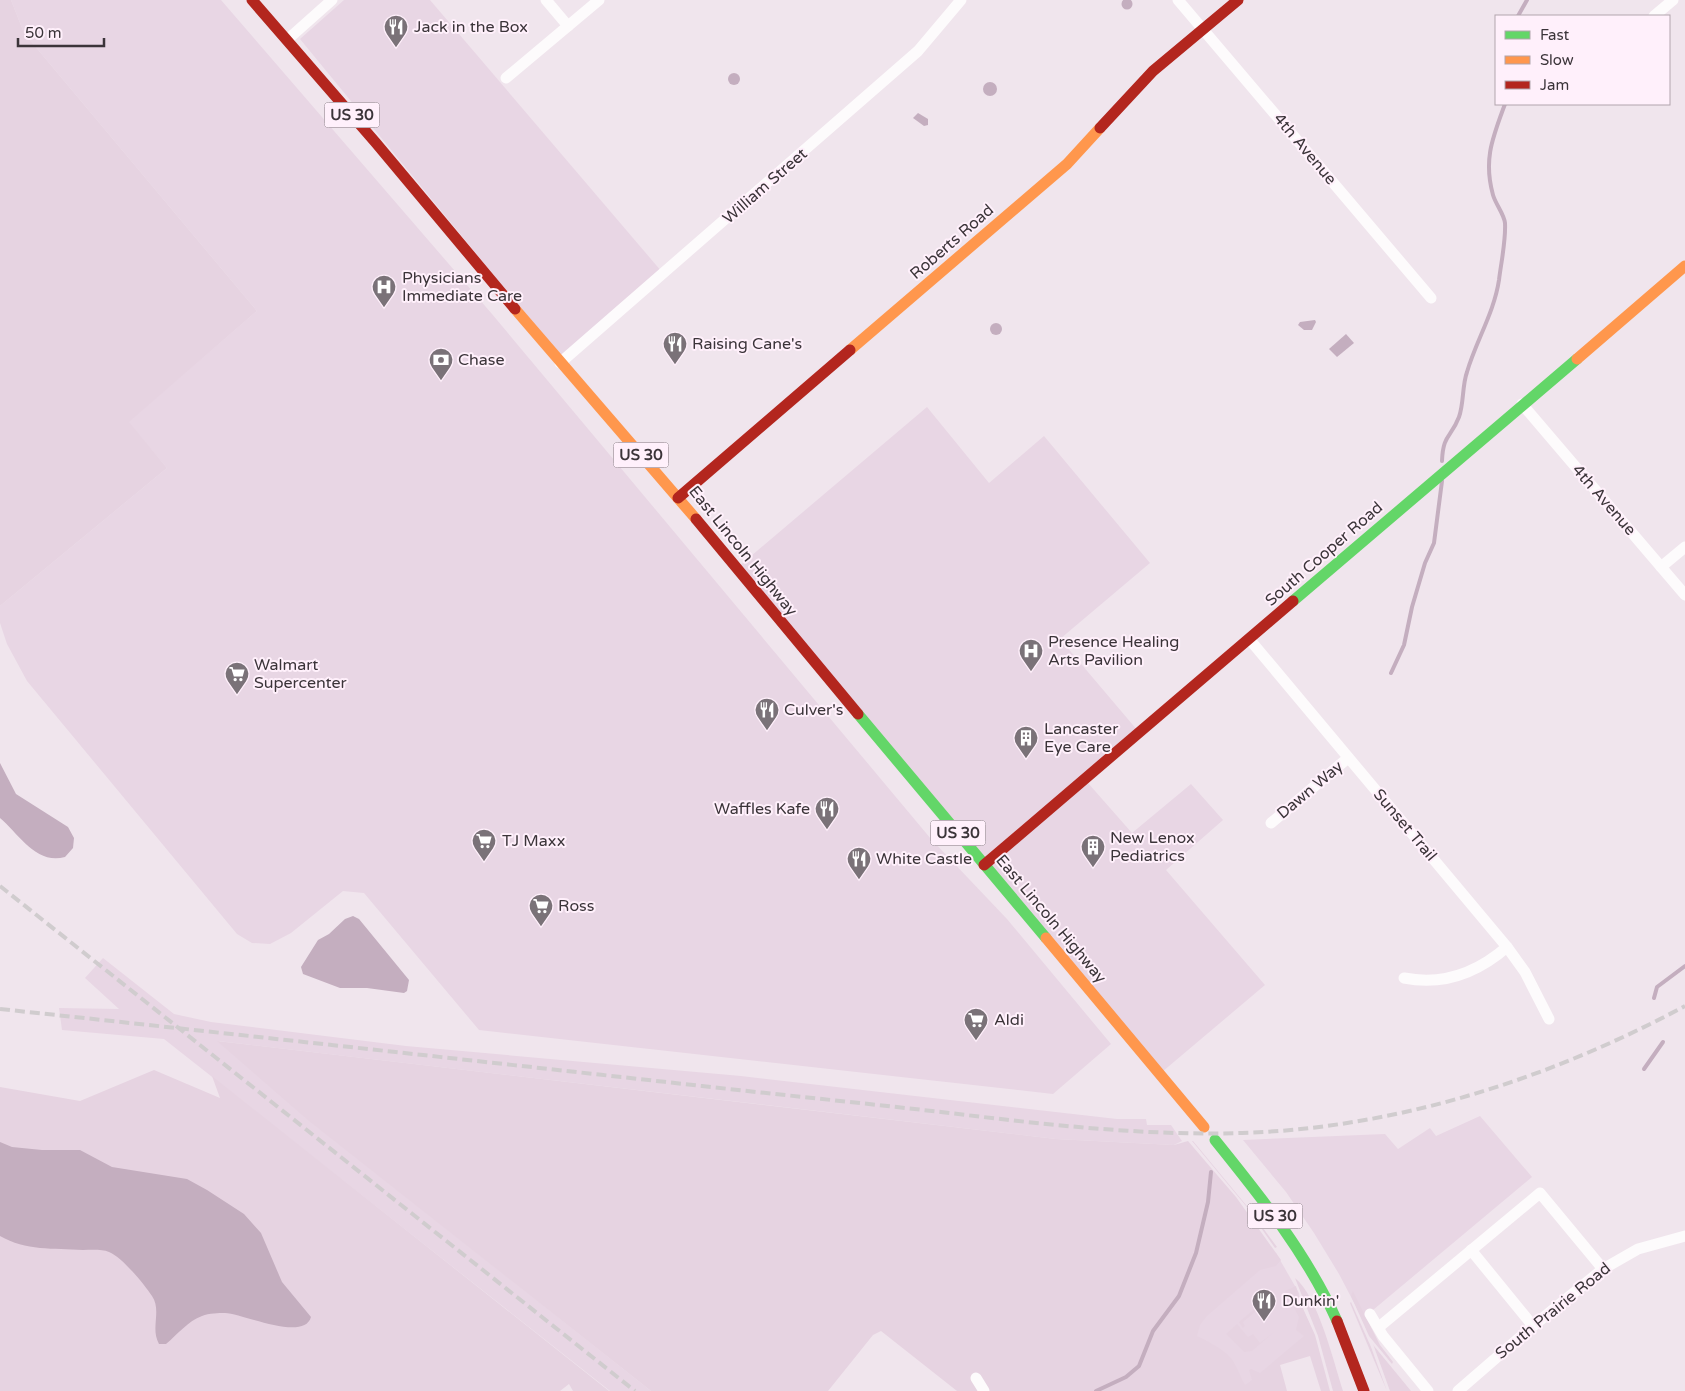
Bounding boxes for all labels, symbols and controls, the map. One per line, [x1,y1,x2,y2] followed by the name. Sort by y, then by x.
[383,14,409,48] restaurant icon: Jack in the Box
[18,15,104,47] scale bar
[1495,15,1670,105] legend
[414,17,528,37] place label: Jack in the Box
[25,24,62,42] text: 50 m
[1540,26,1570,44] text: Fast
[1540,51,1574,69] text: Slow
[1540,76,1569,94] text: Jam
[324,102,380,128] road number: US 30
[1269,109,1341,189] street label: 4th Avenue
[719,144,811,228] street label: William Street
[906,200,998,284] street label: Roberts Road
[402,268,522,306] place label: Physicians Immediate Care
[371,274,397,308] hospital icon: Physicians Immediate Care
[662,331,688,365] restaurant icon: Raising Cane's
[692,334,802,354] place label: Raising Cane's
[428,347,454,381] bank icon: Chase
[458,350,505,370] place label: Chase
[614,442,668,468] road number: US 30
[1568,460,1640,540] street label: 4th Avenue
[684,482,802,620] street label: East Lincoln Highway
[1261,497,1387,611] street label: South Cooper Road
[1048,632,1179,670] place label: Presence Healing Arts Pavilion
[1018,638,1044,672] hospital icon: Presence Healing Arts Pavilion
[254,655,348,693] place label: Walmart Supercenter
[224,661,250,695] supermarket icon: Walmart Supercenter
[754,697,780,731] restaurant icon: Culver's
[784,700,843,720] place label: Culver's
[1044,719,1119,757] place label: Lancaster Eye Care
[1013,725,1039,759] building icon: Lancaster Eye Care
[1273,756,1347,823] street label: Dawn Way
[1369,785,1441,865] street label: Sunset Trail
[814,796,840,830] restaurant icon: Waffles Kafe
[714,799,810,819] place label: Waffles Kafe
[930,820,986,846] road number: US 30
[471,828,497,862] supermarket icon: TJ Maxx
[1110,828,1195,866] place label: New Lenox Pediatrics
[502,831,565,851] place label: TJ Maxx
[1080,834,1106,868] building icon: New Lenox Pediatrics
[846,846,872,880] restaurant icon: White Castle
[876,849,972,869] place label: White Castle
[991,851,1111,988] street label: East Lincoln Highway
[528,893,554,927] supermarket icon: Ross
[558,896,594,916] place label: Ross
[963,1007,989,1041] supermarket icon: Aldi
[994,1010,1024,1030] place label: Aldi
[1248,1204,1302,1228] road number: US 30
[1491,1258,1615,1364] street label: South Prairie Road
[1251,1288,1277,1322] restaurant icon: Dunkin'
[1282,1291,1339,1311] place label: Dunkin'

